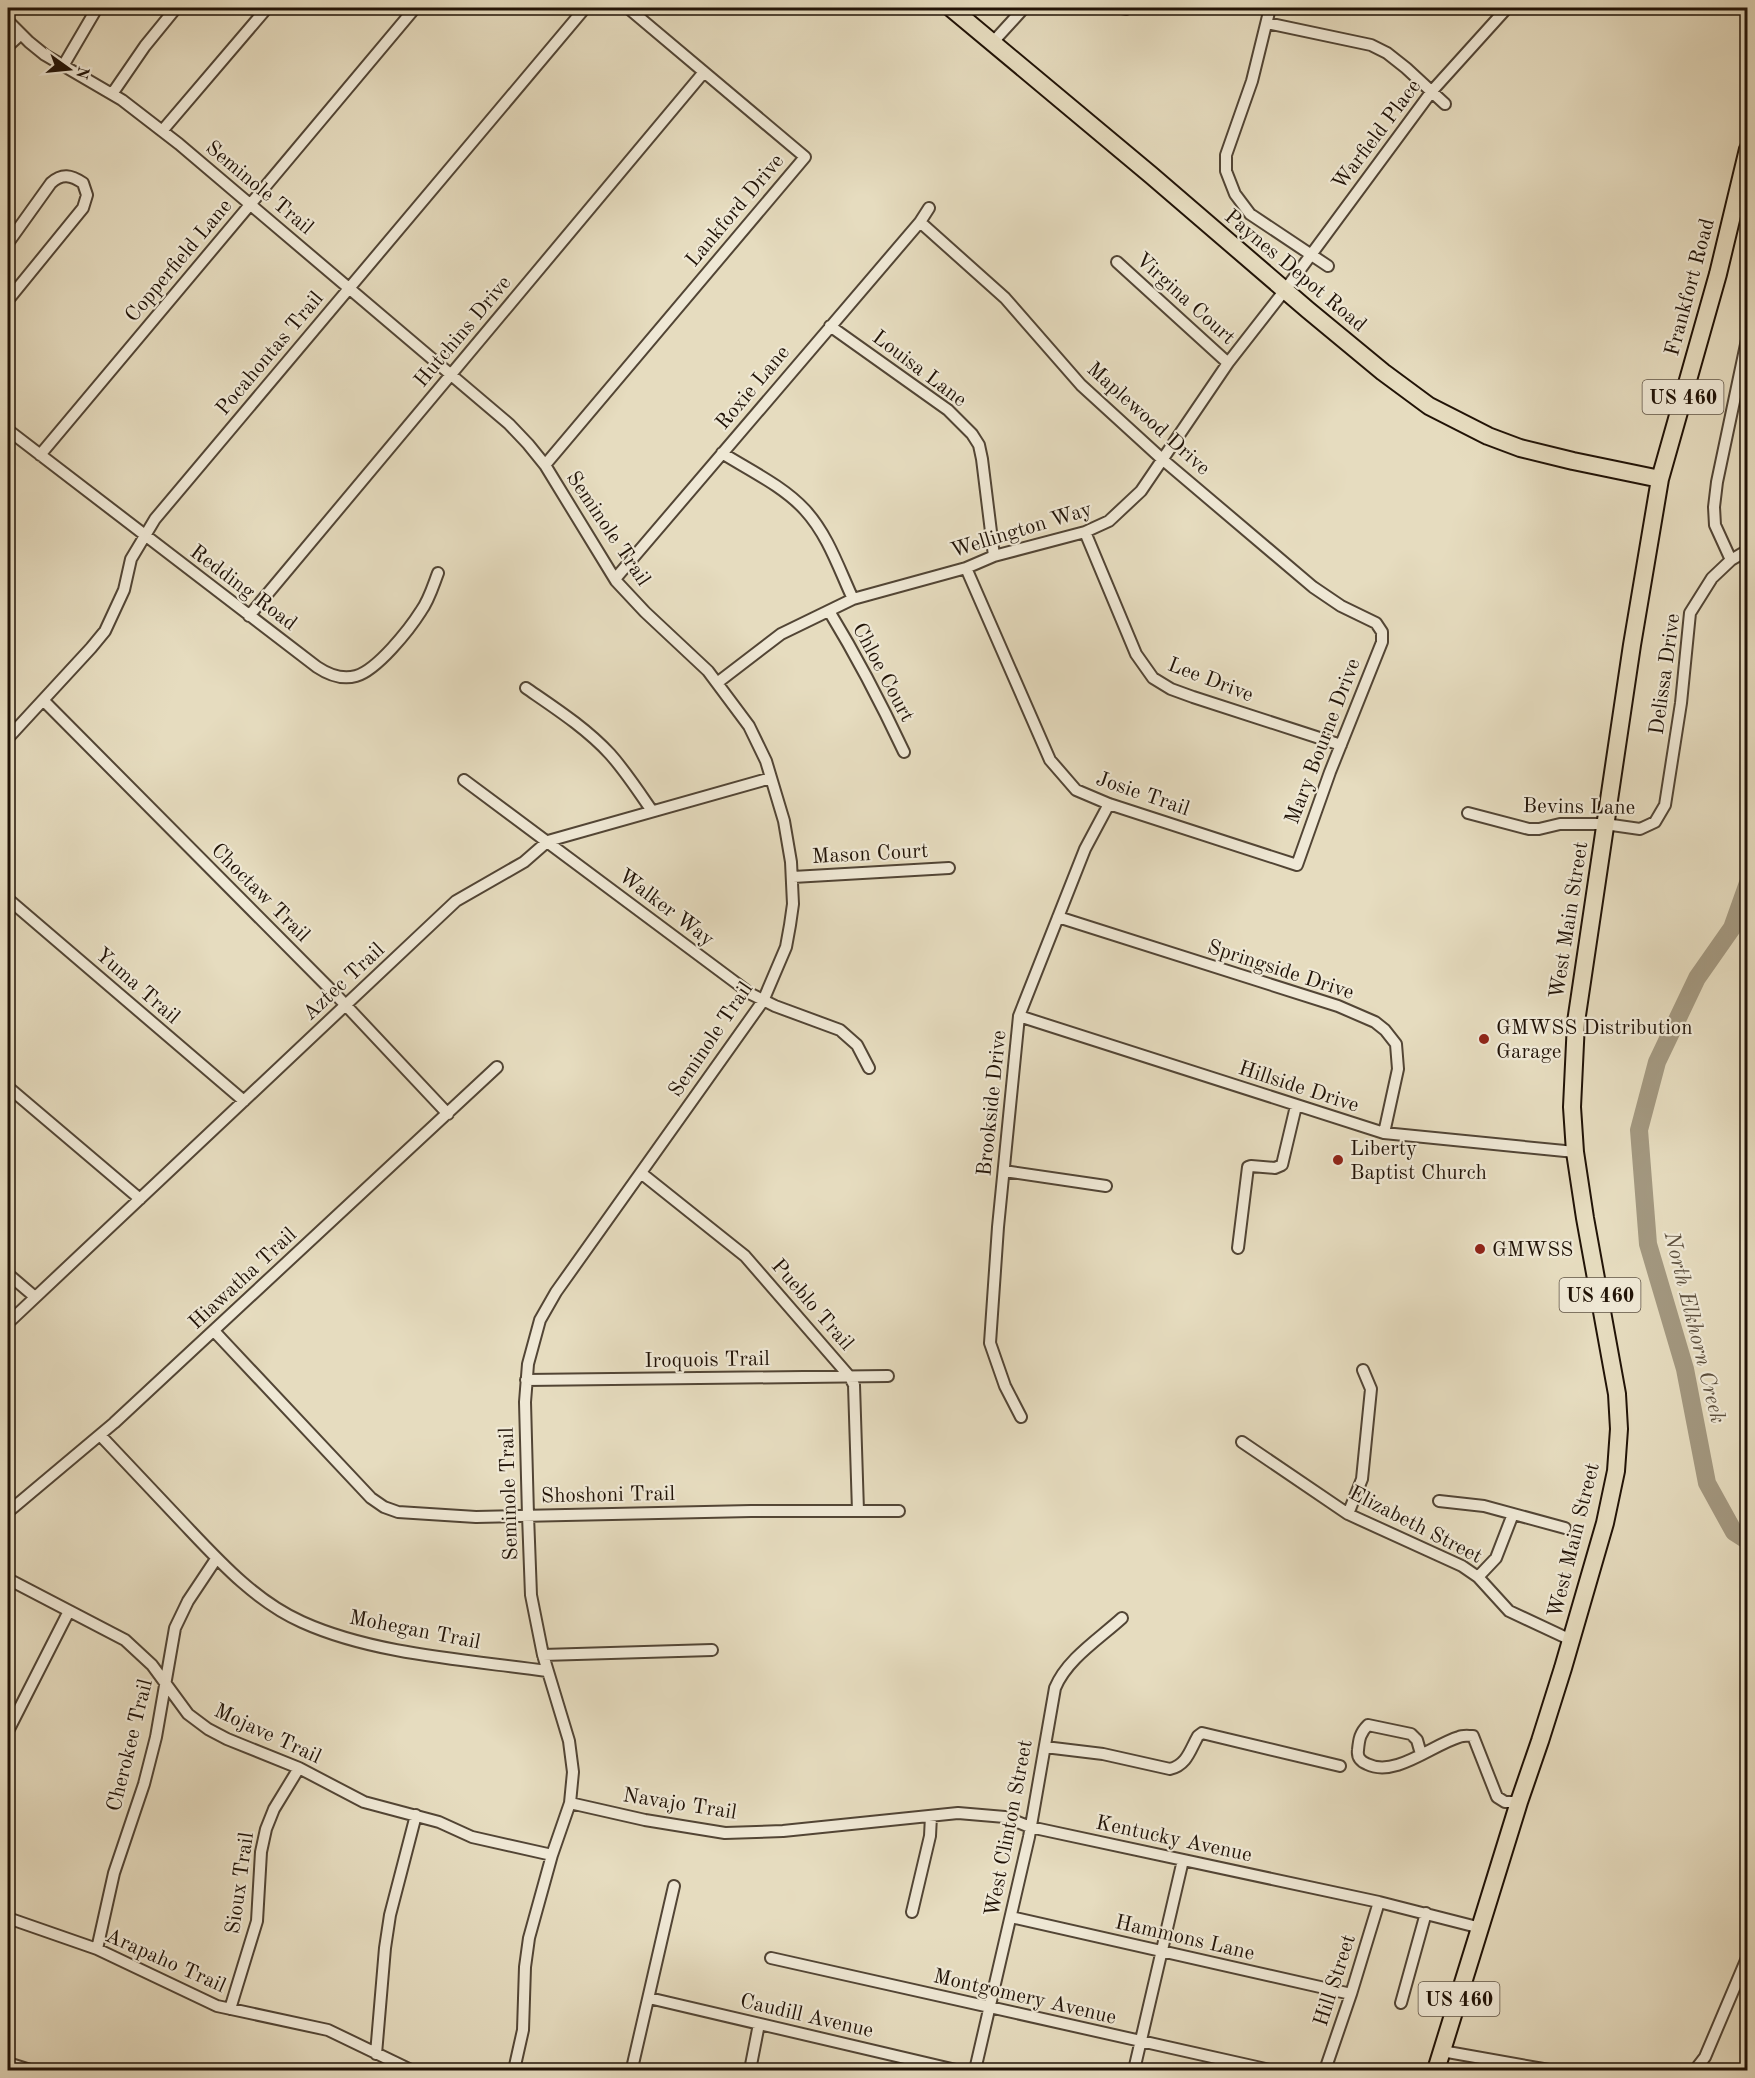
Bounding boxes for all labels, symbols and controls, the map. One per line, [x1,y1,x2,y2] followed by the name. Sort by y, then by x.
[39,39,99,99] north arrow
[72,64,91,81] text: N
[1329,76,1425,194] street label: Warfield Place
[201,137,317,239] street label: Seminole Trail
[682,151,788,271] street label: Lankford Drive
[122,196,236,326] street label: Copperfield Lane
[1220,206,1370,336] street label: Paynes Depot Road
[1662,216,1719,358] street label: Frankfort Road
[1131,249,1239,349] street label: Virgina Court
[411,272,516,392] street label: Hutchins Drive
[212,288,328,420] street label: Pocahontas Trail
[868,327,970,411] street label: Louisa Lane
[712,342,794,434] street label: Roxie Lane
[1082,359,1214,480] street label: Maplewood Drive
[1642,380,1724,414] road number: US 460
[562,468,654,590] street label: Seminole Trail
[948,499,1095,562] street label: Wellington Way
[186,541,300,635] street label: Redding Road
[1647,612,1684,736] street label: Delissa Drive
[848,620,917,726] street label: Chloe Court
[1165,655,1256,706] street label: Lee Drive
[1282,656,1365,827] street label: Mary Bourne Drive
[1093,769,1192,820] street label: Josie Trail
[1522,796,1636,819] street label: Bevins Lane
[207,840,313,947] street label: Choctaw Trail
[1547,840,1592,1000] street label: West Main Street
[811,841,929,868] street label: Mason Court
[614,866,718,951] street label: Walker Way
[1205,937,1356,1004] street label: Springside Drive
[299,939,389,1025] street label: Aztec Trail
[91,944,183,1028] street label: Yuma Trail
[665,978,757,1101] street label: Seminole Trail
[1496,1018,1693,1063] place label: GMWSS Distribution Garage
[974,1029,1011,1177] street label: Brookside Drive
[1477,1032,1491,1046] marker: GMWSS Distribution Garage
[1236,1058,1361,1117] street label: Hillside Drive
[1350,1139,1487,1184] place label: Liberty Baptist Church
[1331,1153,1345,1167] marker: Liberty Baptist Church
[185,1224,301,1334] street label: Hiawatha Trail
[1659,1228,1729,1426] water label: North Elkhorn Creek
[1492,1240,1573,1261] place label: GMWSS
[1473,1242,1487,1256] marker: GMWSS
[767,1255,857,1355] street label: Pueblo Trail
[1560,1278,1640,1312] road number: US 460
[644,1349,770,1372] street label: Iroquois Trail
[497,1427,522,1561] street label: Seminole Trail
[1545,1461,1604,1620] street label: West Main Street
[1345,1483,1485,1568] street label: Elizabeth Street
[541,1484,676,1507] street label: Shoshoni Trail
[347,1607,482,1654] street label: Mohegan Trail
[104,1677,157,1814] street label: Cherokee Trail
[211,1700,324,1768] street label: Mojave Trail
[982,1738,1037,1919] street label: West Clinton Street
[621,1785,739,1824] street label: Navajo Trail
[1094,1813,1254,1866] street label: Kentucky Avenue
[223,1831,258,1935] street label: Sioux Trail
[1113,1912,1256,1965] street label: Hammons Lane
[102,1925,229,1997] street label: Arapaho Trail
[1311,1932,1360,2029] street label: Hill Street
[931,1966,1118,2029] street label: Montgomery Avenue
[1418,1982,1500,2016] road number: US 460
[738,1991,875,2042] street label: Caudill Avenue

